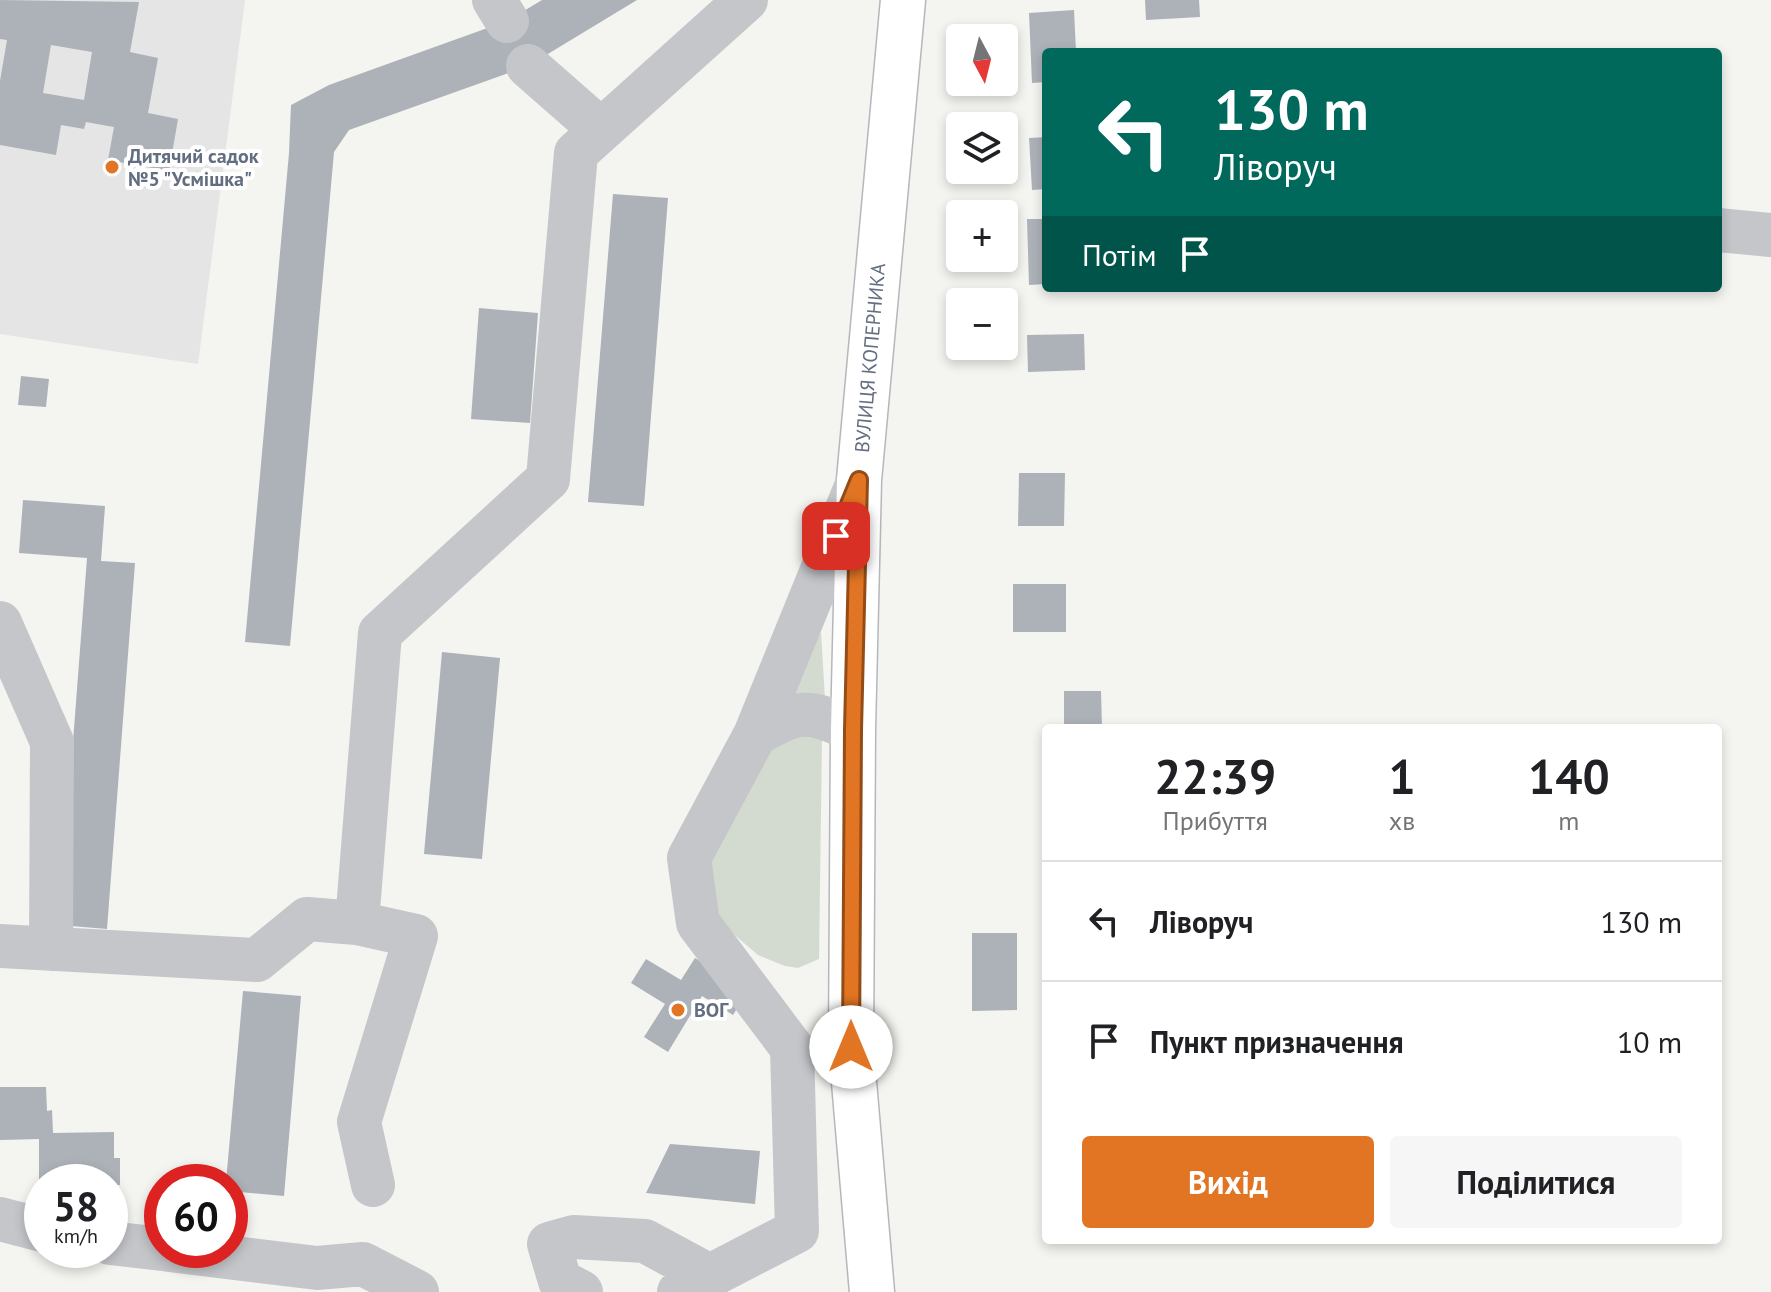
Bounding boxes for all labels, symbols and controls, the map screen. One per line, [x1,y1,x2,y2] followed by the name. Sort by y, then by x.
[946,24,1018,96] north arrow
[946,24,1018,360] map controls
[1214,73,1369,145] text: 130 m
[1082,80,1186,184] icon: left
[946,112,1018,184] button: layers
[128,143,259,192] place label: Дитячий садок №5 "Усмішка"
[1214,143,1337,190] text: Ліворуч
[103,158,121,176] marker: Дитячий садок №5 "Усмішка"
[946,200,1018,272] button: +
[1173,232,1217,276] icon: arrive
[1082,235,1157,274] text: Потім
[849,262,891,454] street label: ВУЛИЦЯ КОПЕРНИКА
[946,288,1018,360] button: −
[802,502,870,570] pin
[814,514,858,558] icon: arrive
[1154,745,1276,807] text: 22:39
[1388,745,1416,807] text: 1
[1528,745,1610,807] text: 140
[1163,804,1268,837] text: Прибуття
[1389,804,1415,837] text: хв
[1558,804,1579,837] text: m
[1082,899,1126,943] icon: left
[1150,902,1253,941] text: Ліворуч
[1601,902,1682,941] text: 130 m
[694,997,729,1023] place label: ВОГ
[669,1001,687,1019] marker: ВОГ
[809,1005,893,1089] position arrow
[1082,1019,1126,1063] icon: arrive
[1150,1022,1404,1061] text: Пункт призначення
[1617,1022,1682,1061] text: 10 m
[1082,1136,1374,1228] button: Вихід
[1390,1136,1682,1228] button: Поділитися
[144,1164,248,1268] speed limit sign: 60
[53,1180,99,1232] text: 58
[54,1223,98,1249] text: km/h

